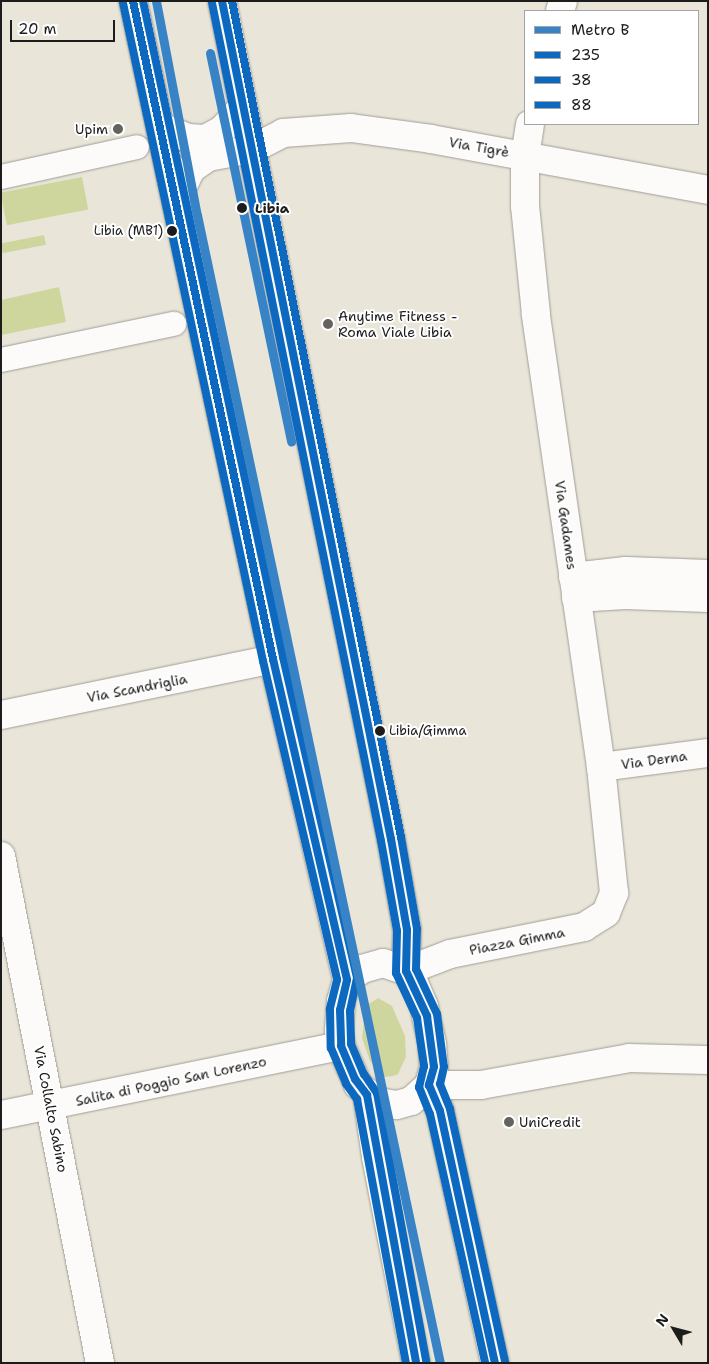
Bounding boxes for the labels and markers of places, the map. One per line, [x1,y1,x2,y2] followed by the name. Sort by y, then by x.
[75,121,108,137] place label: Upim
[112,123,124,135] marker: Upim
[233,199,251,217] marker: Libia
[255,200,289,216] place label: Libia
[94,223,163,239] place label: Libia (MB1)
[167,226,177,236] marker: Libia (MB1)
[338,308,457,341] place label: Anytime Fitness - Roma Viale Libia
[322,318,334,330] marker: Anytime Fitness - Roma Viale Libia
[389,723,467,739] place label: Libia/Gimma
[375,726,385,736] marker: Libia/Gimma
[519,1114,581,1130] place label: UniCredit
[503,1116,515,1128] marker: UniCredit

